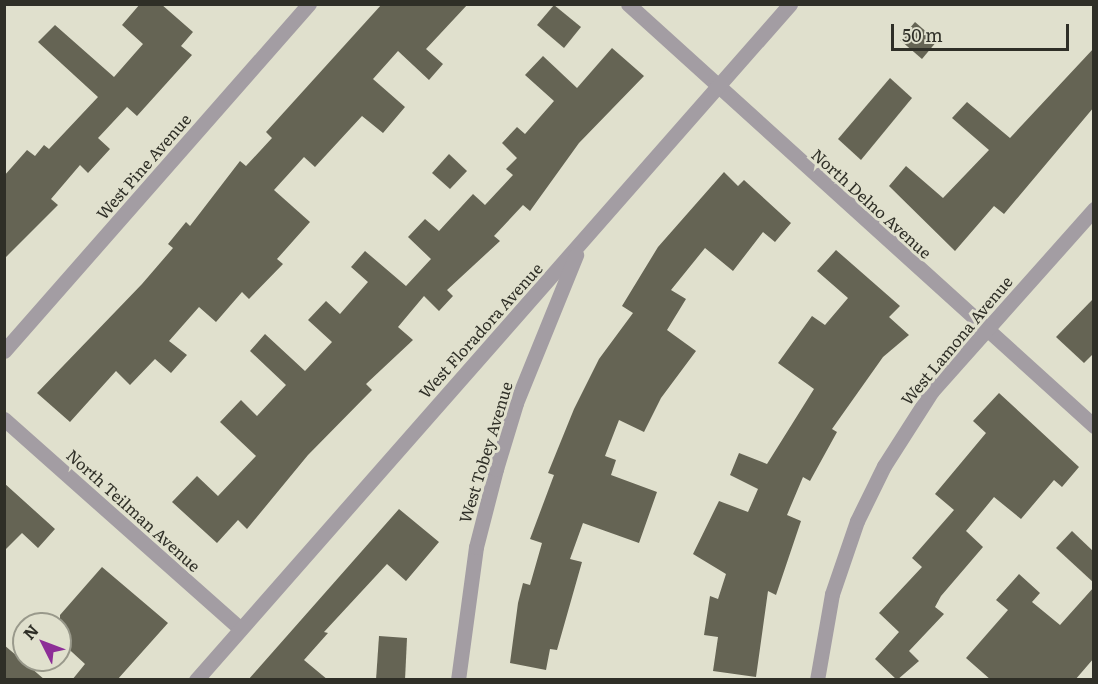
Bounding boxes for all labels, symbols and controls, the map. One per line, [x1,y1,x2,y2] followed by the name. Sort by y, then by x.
[894,12,1072,50] scale bar
[902,21,943,48] text: 50 m
[92,109,194,223] street label: West Pine Avenue
[808,144,936,262] street label: North Delno Avenue
[414,258,546,402] street label: West Floradora Avenue
[896,272,1016,408] street label: West Lamona Avenue
[454,379,516,525] street label: West Tobey Avenue
[63,445,205,575] street label: North Teilman Avenue
[12,612,72,672] north arrow
[17,618,44,644] text: N

